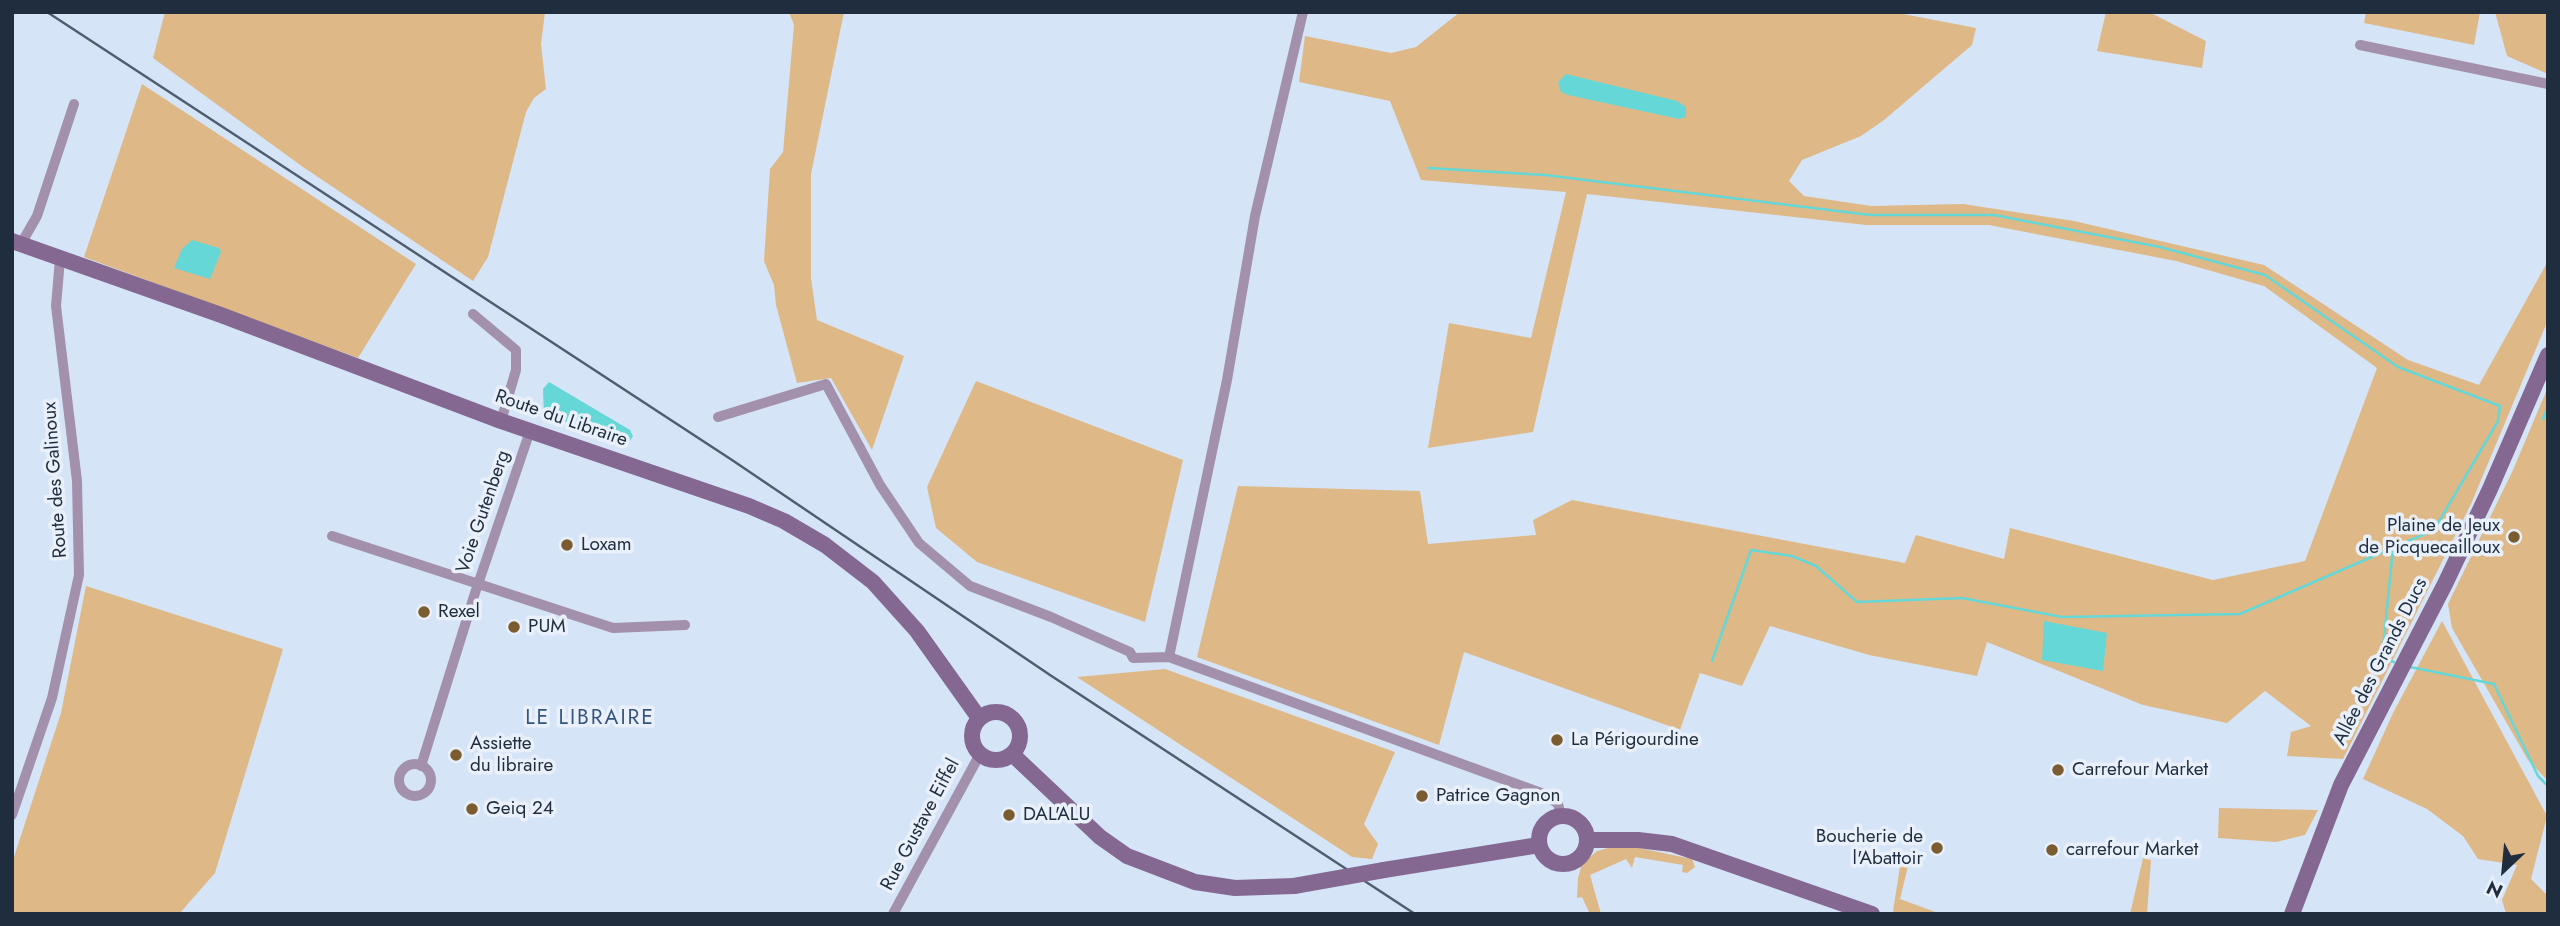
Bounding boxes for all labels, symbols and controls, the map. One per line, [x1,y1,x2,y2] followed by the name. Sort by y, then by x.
[492,386,630,452] street label: Route du Libraire
[39,401,73,559] street label: Route des Galinoux
[452,448,516,576] street label: Voie Gutenberg
[2358,515,2500,559] place label: Plaine de Jeux de Picquecailloux
[2506,529,2522,545] marker: Plaine de Jeux de Picquecailloux
[581,534,632,556] place label: Loxam
[559,537,575,553] marker: Loxam
[2329,575,2433,749] street label: Allée des Grands Ducs
[438,601,480,623] place label: Rexel
[416,604,432,620] marker: Rexel
[528,616,566,638] place label: PUM
[506,619,522,635] marker: PUM
[527,706,653,732] district label: LE LIBRAIRE
[1571,729,1699,751] place label: La Périgourdine
[1549,732,1565,748] marker: La Périgourdine
[470,733,553,777] place label: Assiette du libraire
[448,747,464,763] marker: Assiette du libraire
[877,755,965,895] street label: Rue Gustave Eiffel
[2072,759,2208,781] place label: Carrefour Market
[2050,762,2066,778] marker: Carrefour Market
[1436,785,1561,807] place label: Patrice Gagnon
[1414,788,1430,804] marker: Patrice Gagnon
[486,798,554,820] place label: Geiq 24
[464,801,480,817] marker: Geiq 24
[1023,804,1090,826] place label: DAL'ALU
[1001,807,1017,823] marker: DAL'ALU
[1816,826,1923,870] place label: Boucherie de l'Abattoir
[2469,835,2539,905] north arrow
[2066,839,2198,861] place label: carrefour Market
[1929,840,1945,856] marker: Boucherie de l'Abattoir
[2044,842,2060,858] marker: carrefour Market
[2482,874,2507,905] text: N

